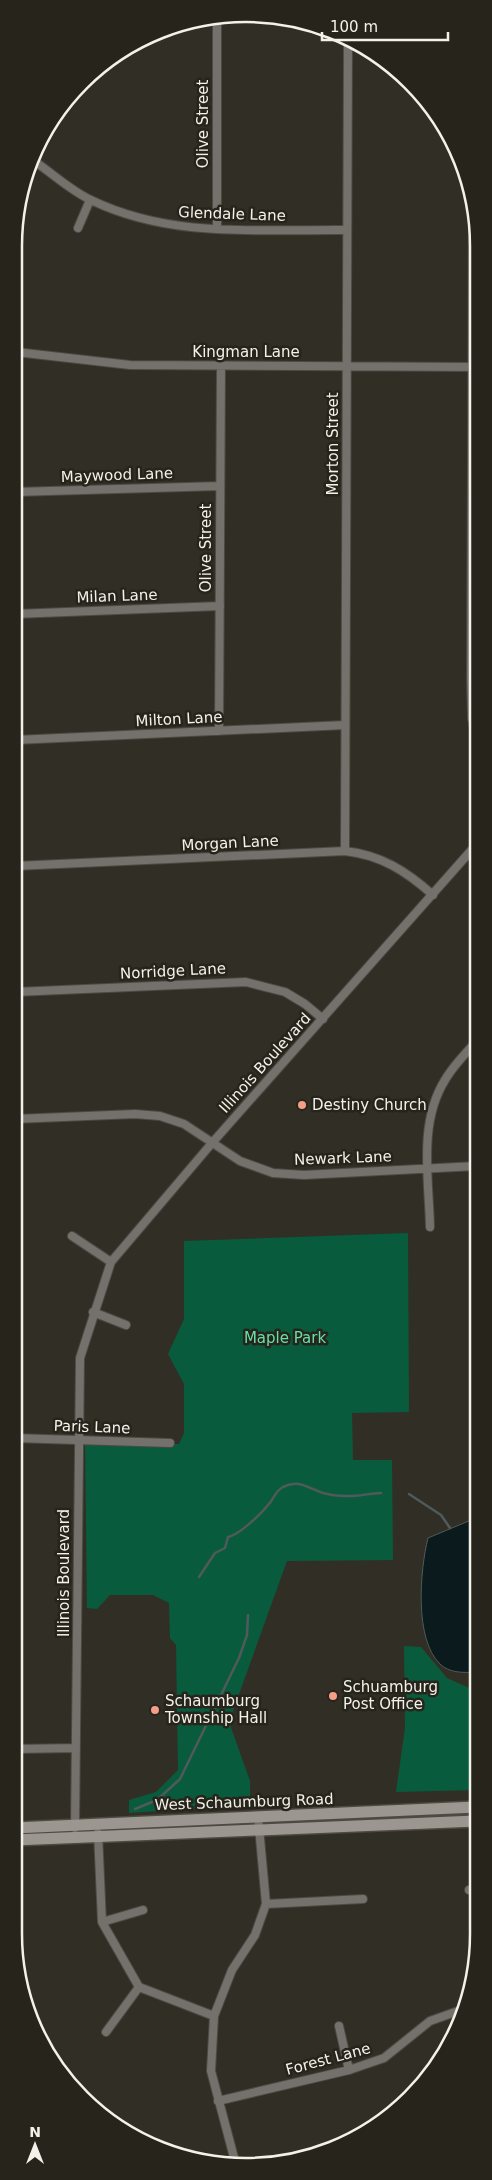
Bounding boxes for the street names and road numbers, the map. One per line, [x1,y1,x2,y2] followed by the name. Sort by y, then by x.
[194,80,212,168] street label: Olive Street
[178,203,286,225] street label: Glendale Lane
[192,343,300,361] street label: Kingman Lane
[324,392,342,496] street label: Morton Street
[61,464,173,486] street label: Maywood Lane
[197,504,215,592] street label: Olive Street
[76,586,158,606] street label: Milan Lane
[135,708,223,730] street label: Milton Lane
[181,831,279,855] street label: Morgan Lane
[120,959,226,983] street label: Norridge Lane
[215,1009,315,1117] street label: Illinois Boulevard
[294,1147,392,1169] street label: Newark Lane
[53,1417,131,1437] street label: Paris Lane
[55,1509,73,1637] street label: Illinois Boulevard
[154,1790,334,1814] street label: West Schaumburg Road
[284,2039,372,2079] street label: Forest Lane

